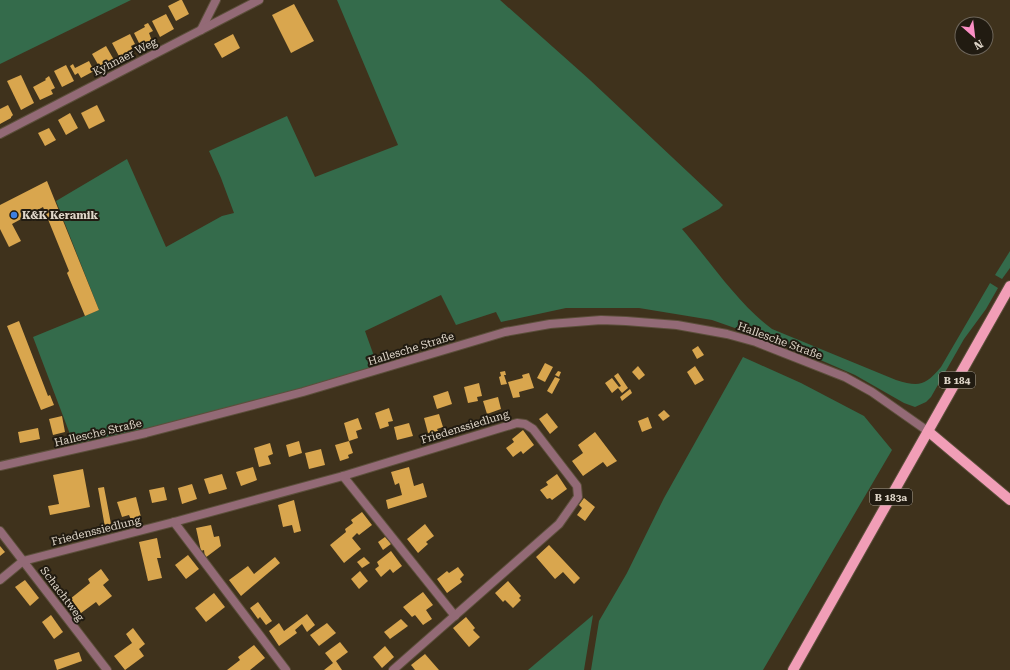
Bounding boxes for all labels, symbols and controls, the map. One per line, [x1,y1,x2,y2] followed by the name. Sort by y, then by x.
[954,16,994,56] north arrow
[91,35,160,79] street label: Kyhnaer Weg
[971,37,985,52] text: N
[22,209,98,222] place label: K&K Keramik
[9,210,19,220] marker: K&K Keramik
[736,320,824,362] street label: Hallesche Straße
[366,330,456,368] street label: Hallesche Straße
[939,372,975,388] road number: B 184
[419,407,511,447] street label: Friedenssiedlung
[53,417,143,449] street label: Hallesche Straße
[870,489,912,505] road number: B 183a
[50,513,143,548] street label: Friedenssiedlung
[37,564,87,624] street label: Schachtweg

